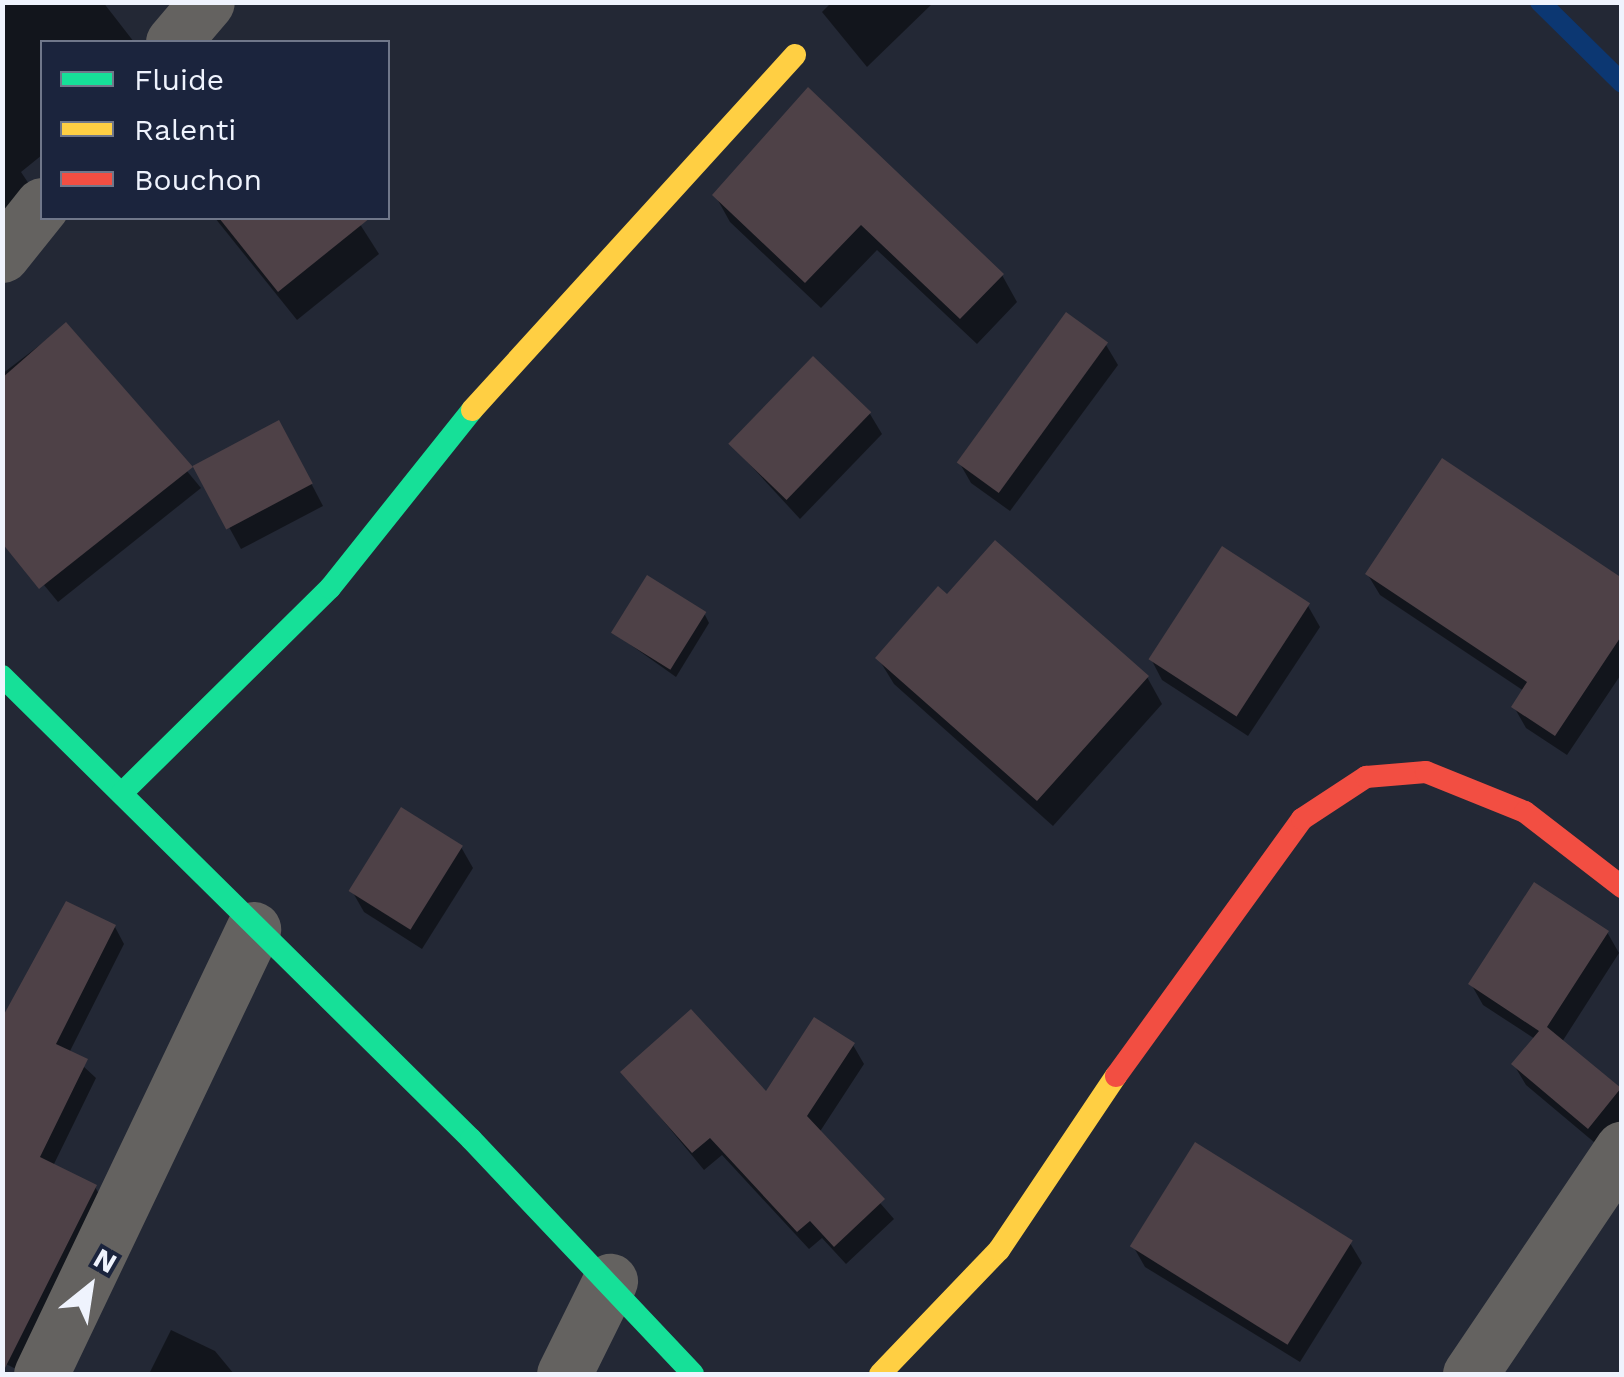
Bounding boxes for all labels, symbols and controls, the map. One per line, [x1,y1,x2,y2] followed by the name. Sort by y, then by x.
[40,40,390,220] legend
[134,62,224,97] text: Fluide
[134,112,236,147] text: Ralenti
[134,162,262,197] text: Bouchon
[40,1237,140,1337] north arrow
[88,1241,122,1280] text: N

